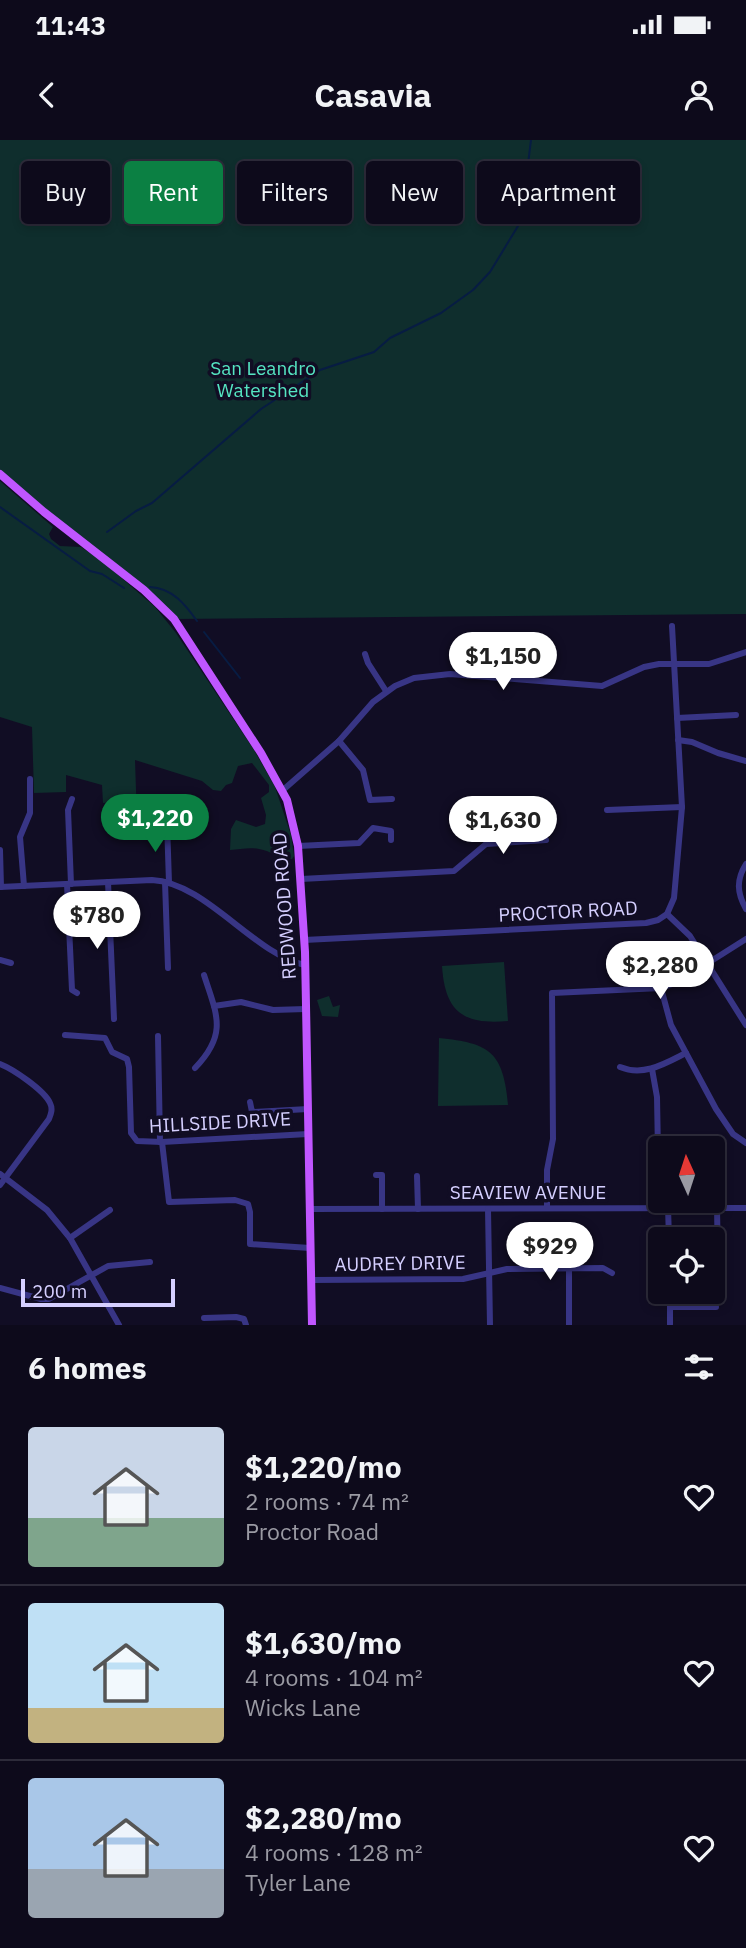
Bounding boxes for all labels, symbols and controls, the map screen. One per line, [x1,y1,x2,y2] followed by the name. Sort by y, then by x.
[35,8,106,42] text: 11:43
[314,74,432,116] text: Casavia
[28,76,66,114] icon: back
[680,76,718,114] icon: person
[21,161,110,224] chip: Buy
[124,161,223,224] chip: Rent
[237,161,352,224] chip: Filters
[366,161,463,224] chip: New
[477,161,640,224] chip: Apartment
[210,356,316,402] park label: San Leandro Watershed
[446,632,560,692] pin: $1,150
[465,640,541,670] text: $1,150
[98,794,212,854] pin: $1,220
[446,796,560,856] pin: $1,630
[117,802,193,832] text: $1,220
[465,804,541,834] text: $1,630
[267,832,301,980] street label: REDWOOD ROAD
[56,892,138,951] pin: $780
[498,895,638,927] street label: PROCTOR ROAD
[69,899,125,929] text: $780
[603,942,717,1001] pin: $2,280
[622,949,698,979] text: $2,280
[148,1106,292,1138] street label: HILLSIDE DRIVE
[648,1136,724,1213] north arrow
[648,1136,725,1304] map controls
[450,1180,606,1204] street label: SEAVIEW AVENUE
[509,1222,591,1282] pin: $929
[648,1227,725,1304] button: locate
[522,1230,578,1260] text: $929
[334,1250,466,1276] street label: AUDREY DRIVE
[21,1276,175,1308] scale bar
[32,1279,87,1303] text: 200 m
[28,1348,147,1387] text: 6 homes
[680,1348,718,1386] icon: filters
[245,1447,402,1486] text: $1,220/mo
[84,1455,168,1539] icon: home
[680,1478,718,1516] icon: heart
[245,1486,409,1516] text: 2 rooms · 74 m²
[245,1516,379,1546] text: Proctor Road
[245,1623,402,1662] text: $1,630/mo
[84,1631,168,1715] icon: home
[680,1654,718,1692] icon: heart
[245,1662,423,1692] text: 4 rooms · 104 m²
[245,1692,361,1722] text: Wicks Lane
[245,1798,402,1837] text: $2,280/mo
[84,1806,168,1890] icon: home
[680,1829,718,1867] icon: heart
[245,1837,423,1867] text: 4 rooms · 128 m²
[245,1867,351,1897] text: Tyler Lane

